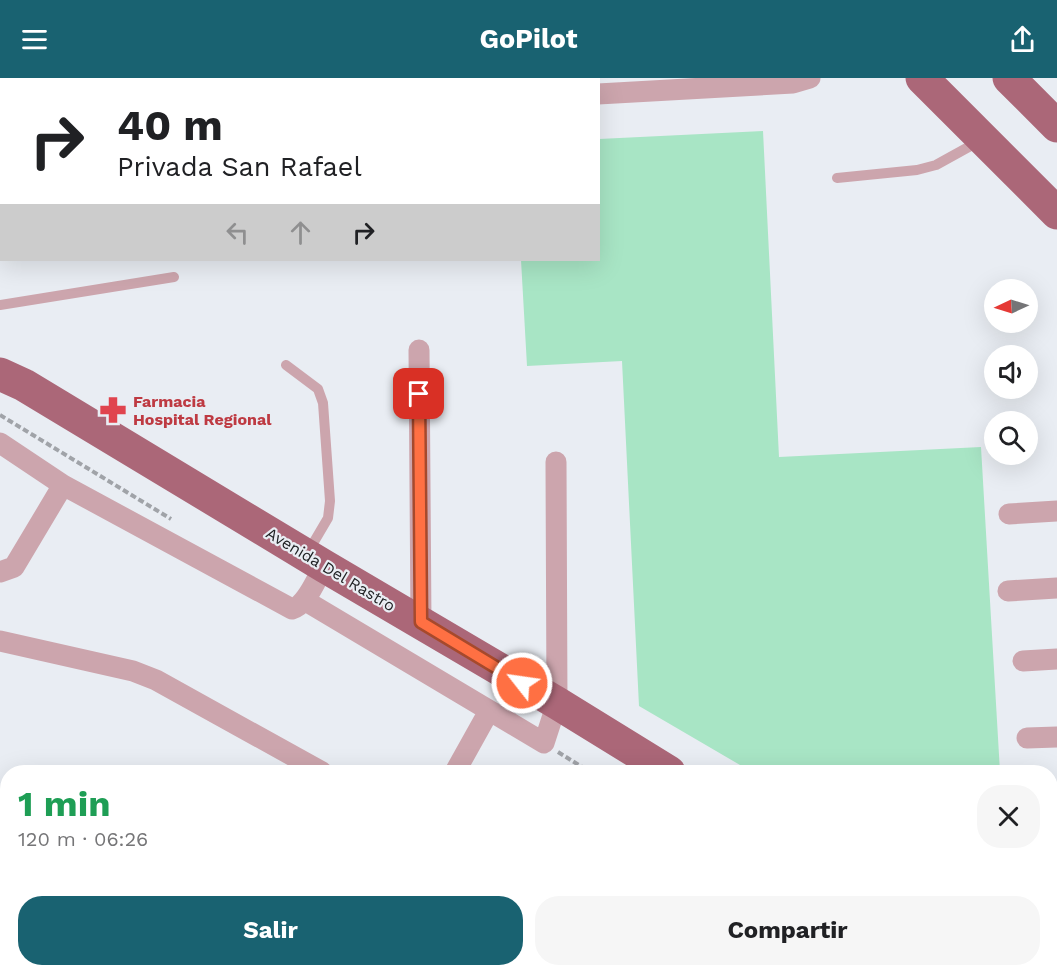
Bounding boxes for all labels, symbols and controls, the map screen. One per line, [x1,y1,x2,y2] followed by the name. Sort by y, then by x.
[18,23,51,56] icon: menu
[479,23,578,55] text: GoPilot
[1006,23,1039,56] icon: share
[117,101,223,150] text: 40 m
[18,102,96,180] icon: right
[117,151,362,183] text: Privada San Rafael
[221,216,254,249] icon: left
[284,216,317,249] icon: ahead
[347,216,380,249] icon: right
[984,279,1038,333] north arrow
[984,279,1038,465] map controls
[984,345,1038,399] button: sound
[393,368,444,419] pin
[402,377,435,410] icon: arrive
[133,392,272,429] place label: Farmacia Hospital Regional
[98,395,128,425] pharmacy icon: Farmacia Hospital Regional
[984,411,1038,465] button: search
[263,523,399,615] street label: Avenida Del Rastro
[490,651,554,715] position arrow
[18,783,110,825] text: 1 min
[977,785,1040,848] button: close
[18,827,148,851] text: 120 m · 06:26
[18,896,523,965] button: Salir
[535,896,1040,965] button: Compartir

